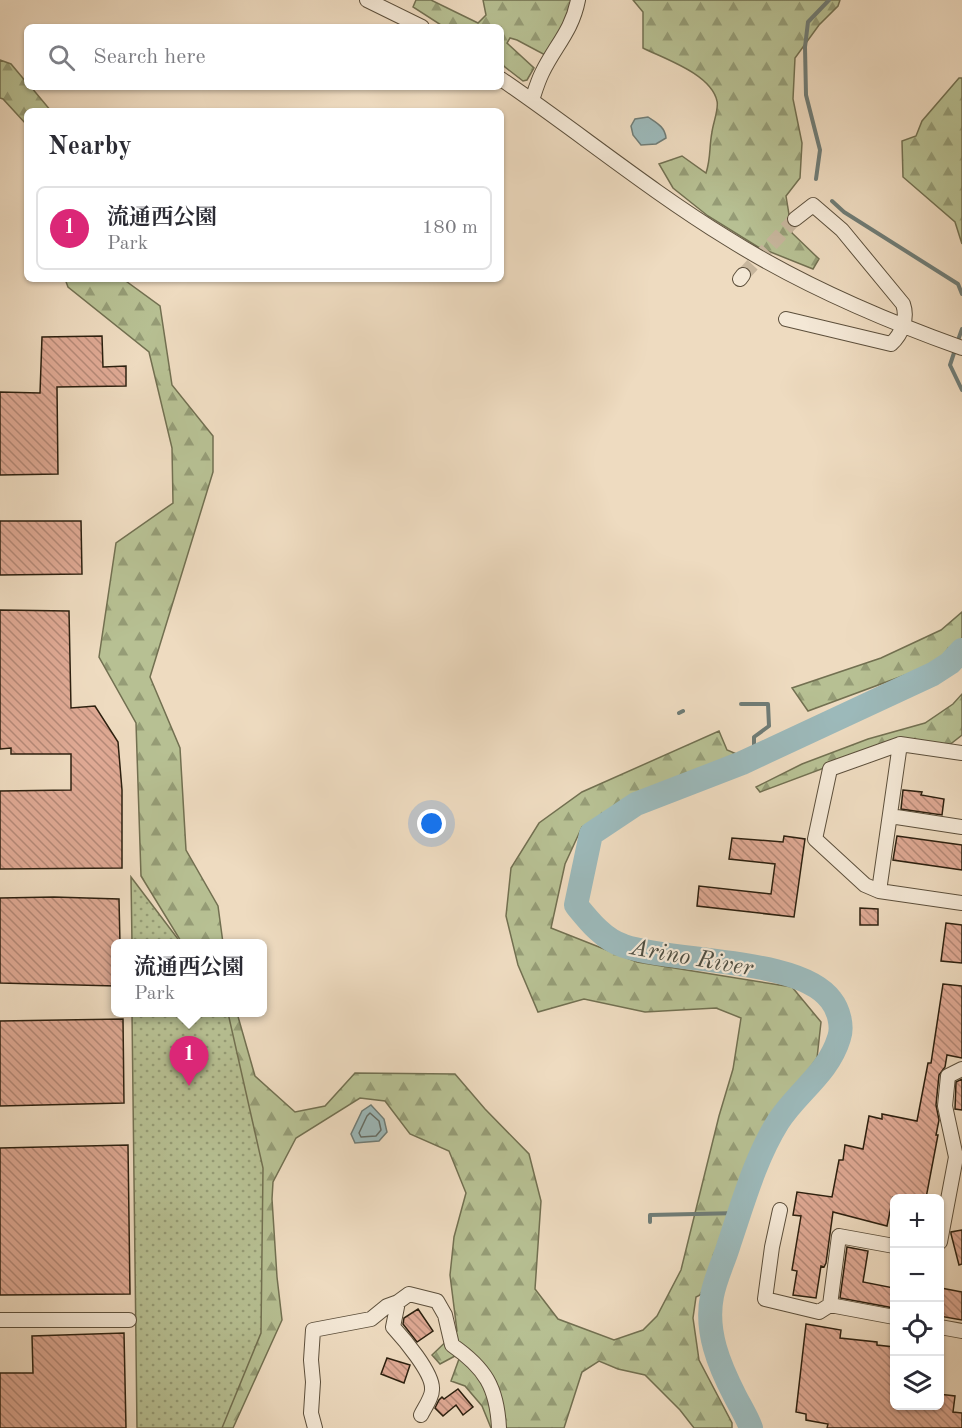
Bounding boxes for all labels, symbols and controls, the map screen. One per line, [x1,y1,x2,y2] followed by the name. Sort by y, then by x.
[24,24,504,90] search box
[45,41,78,74] icon: search
[93,46,206,68] text: Search here
[48,134,132,160] text: Nearby
[107,207,217,229] text: 流通西公園
[64,218,75,238] text: 1
[422,218,478,238] text: 180 m
[107,234,148,254] text: Park
[417,809,446,838] your location
[626,936,756,982] water label: Arino River
[111,939,267,1017] popup
[134,957,244,979] text: 流通西公園
[134,984,175,1004] text: Park
[170,1036,208,1086] pin: 1
[890,1194,944,1410] map controls
[890,1194,944,1248] button: +
[890,1248,944,1302] button: −
[890,1302,944,1356] button: locate
[890,1356,944,1410] button: layers

